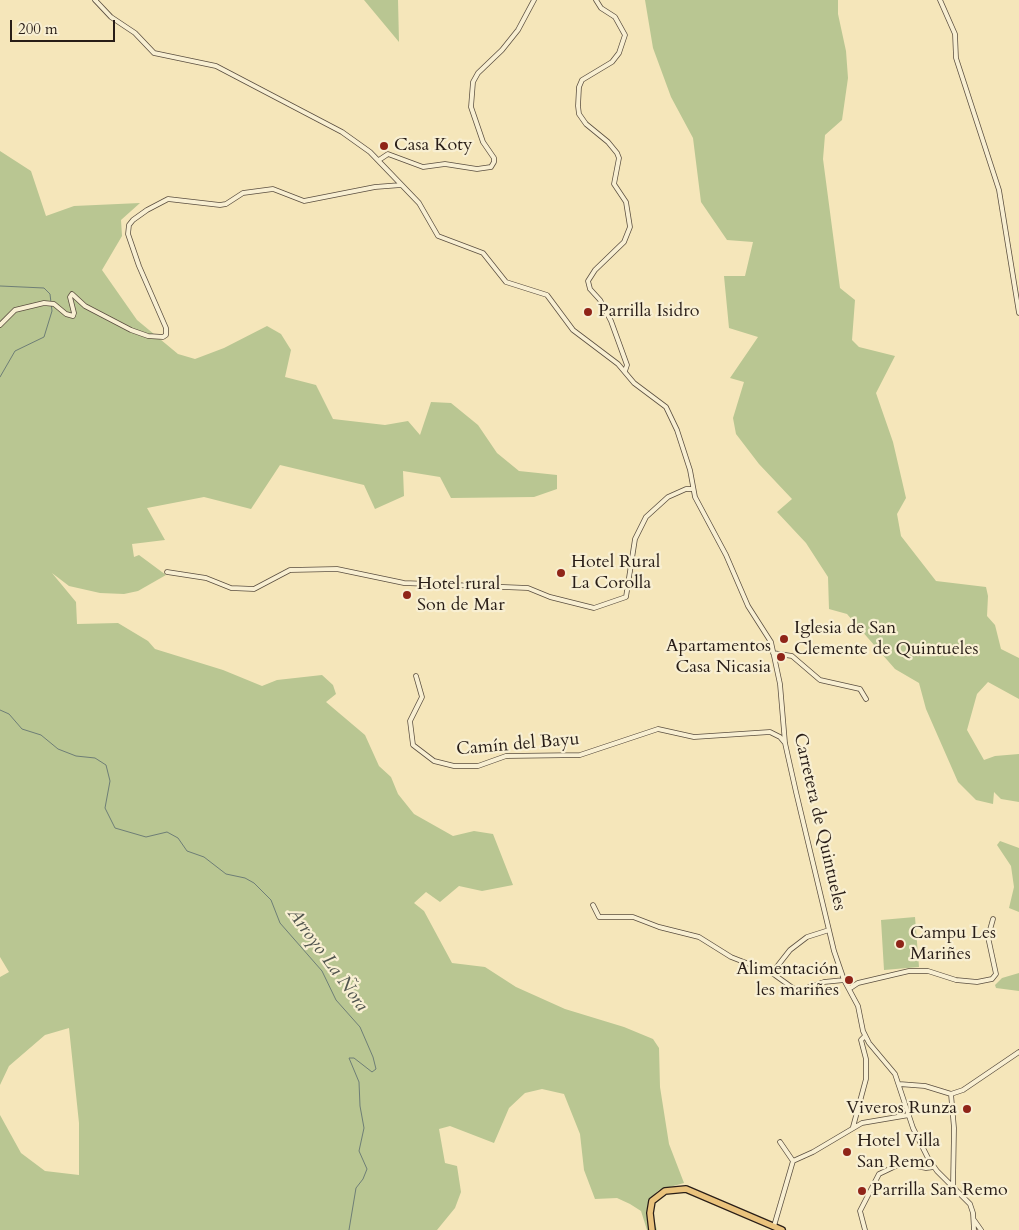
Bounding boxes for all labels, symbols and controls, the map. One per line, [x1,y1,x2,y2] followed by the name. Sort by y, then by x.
[12,10,118,42] scale bar
[18,19,58,39] text: 200 m
[394,135,472,157] place label: Casa Koty
[378,140,390,152] marker: Casa Koty
[598,301,699,323] place label: Parrilla Isidro
[582,306,594,318] marker: Parrilla Isidro
[571,552,660,594] place label: Hotel Rural La Corolla
[555,567,567,579] marker: Hotel Rural La Corolla
[417,574,505,616] place label: Hotel rural Son de Mar
[401,589,413,601] marker: Hotel rural Son de Mar
[794,618,979,660] place label: Iglesia de San Clemente de Quintueles
[778,633,790,645] marker: Iglesia de San Clemente de Quintueles
[666,636,771,679] place label: Apartamentos Casa Nicasia
[775,651,787,663] marker: Apartamentos Casa Nicasia
[456,729,580,761] street label: Camín del Bayu
[788,731,850,913] street label: Carretera de Quintueles
[282,904,372,1016] water label: Arroyo La Ñora
[910,923,996,966] place label: Campu Les Mariñes
[894,938,906,950] marker: Campu Les Mariñes
[736,959,839,1002] place label: Alimentación les mariñes
[843,974,855,986] marker: Alimentación les mariñes
[846,1098,957,1120] place label: Viveros Runza
[961,1103,973,1115] marker: Viveros Runza
[857,1131,940,1174] place label: Hotel Villa San Remo
[841,1146,853,1158] marker: Hotel Villa San Remo
[872,1180,1008,1202] place label: Parrilla San Remo
[856,1185,868,1197] marker: Parrilla San Remo

